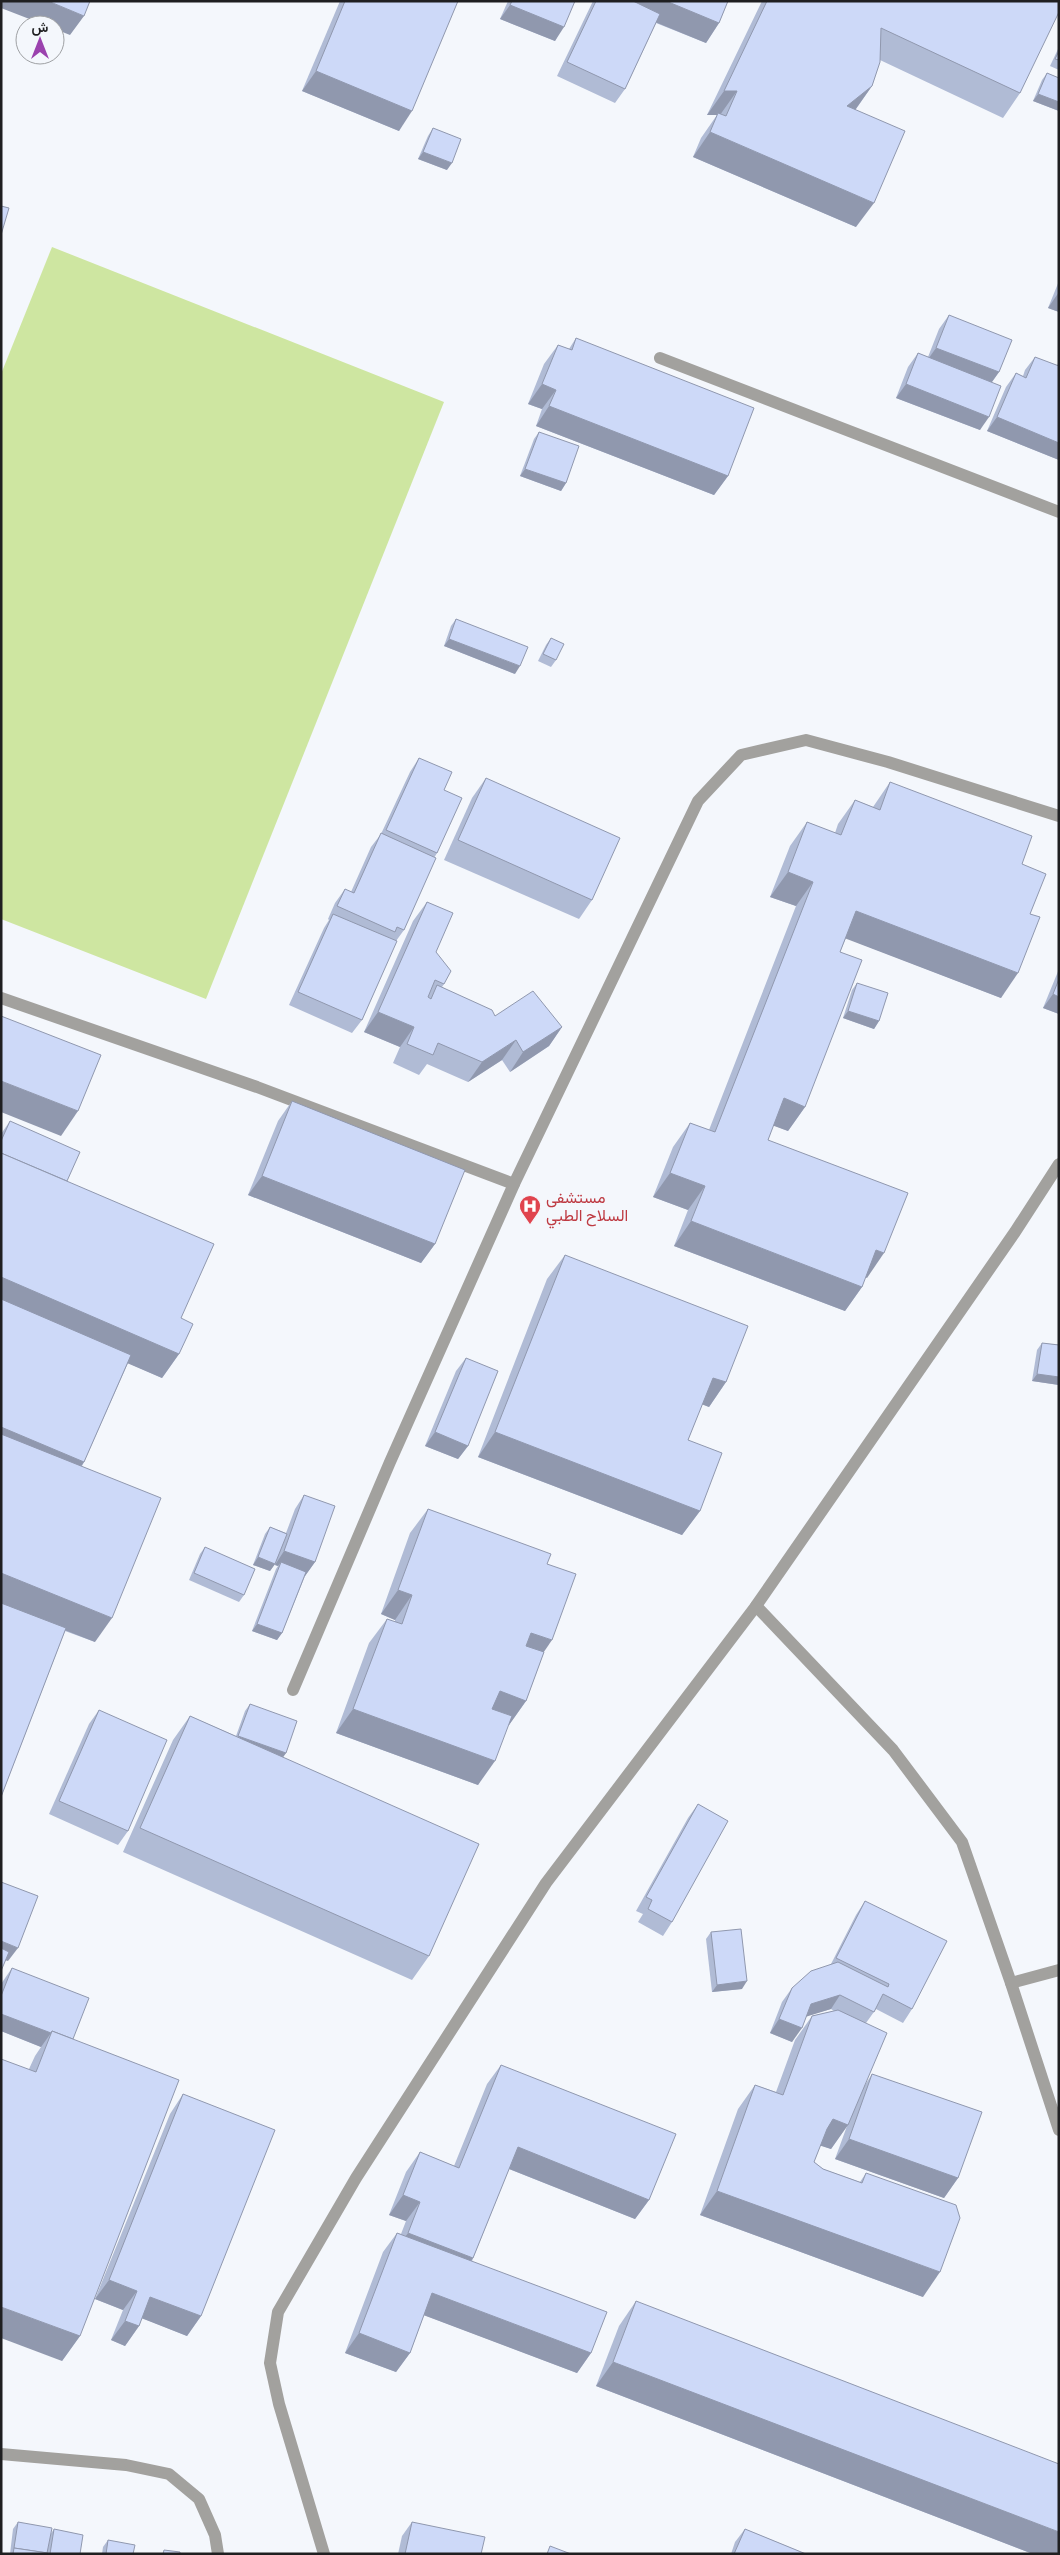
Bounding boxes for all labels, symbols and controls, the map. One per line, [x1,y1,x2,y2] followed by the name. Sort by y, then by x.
[15,15,65,65] north arrow
[32,18,49,36] text: ش
[546,1187,628,1229] place label: مستشفى السلاح الطبي
[518,1194,542,1225] hospital icon: مستشفى السلاح الطبي

